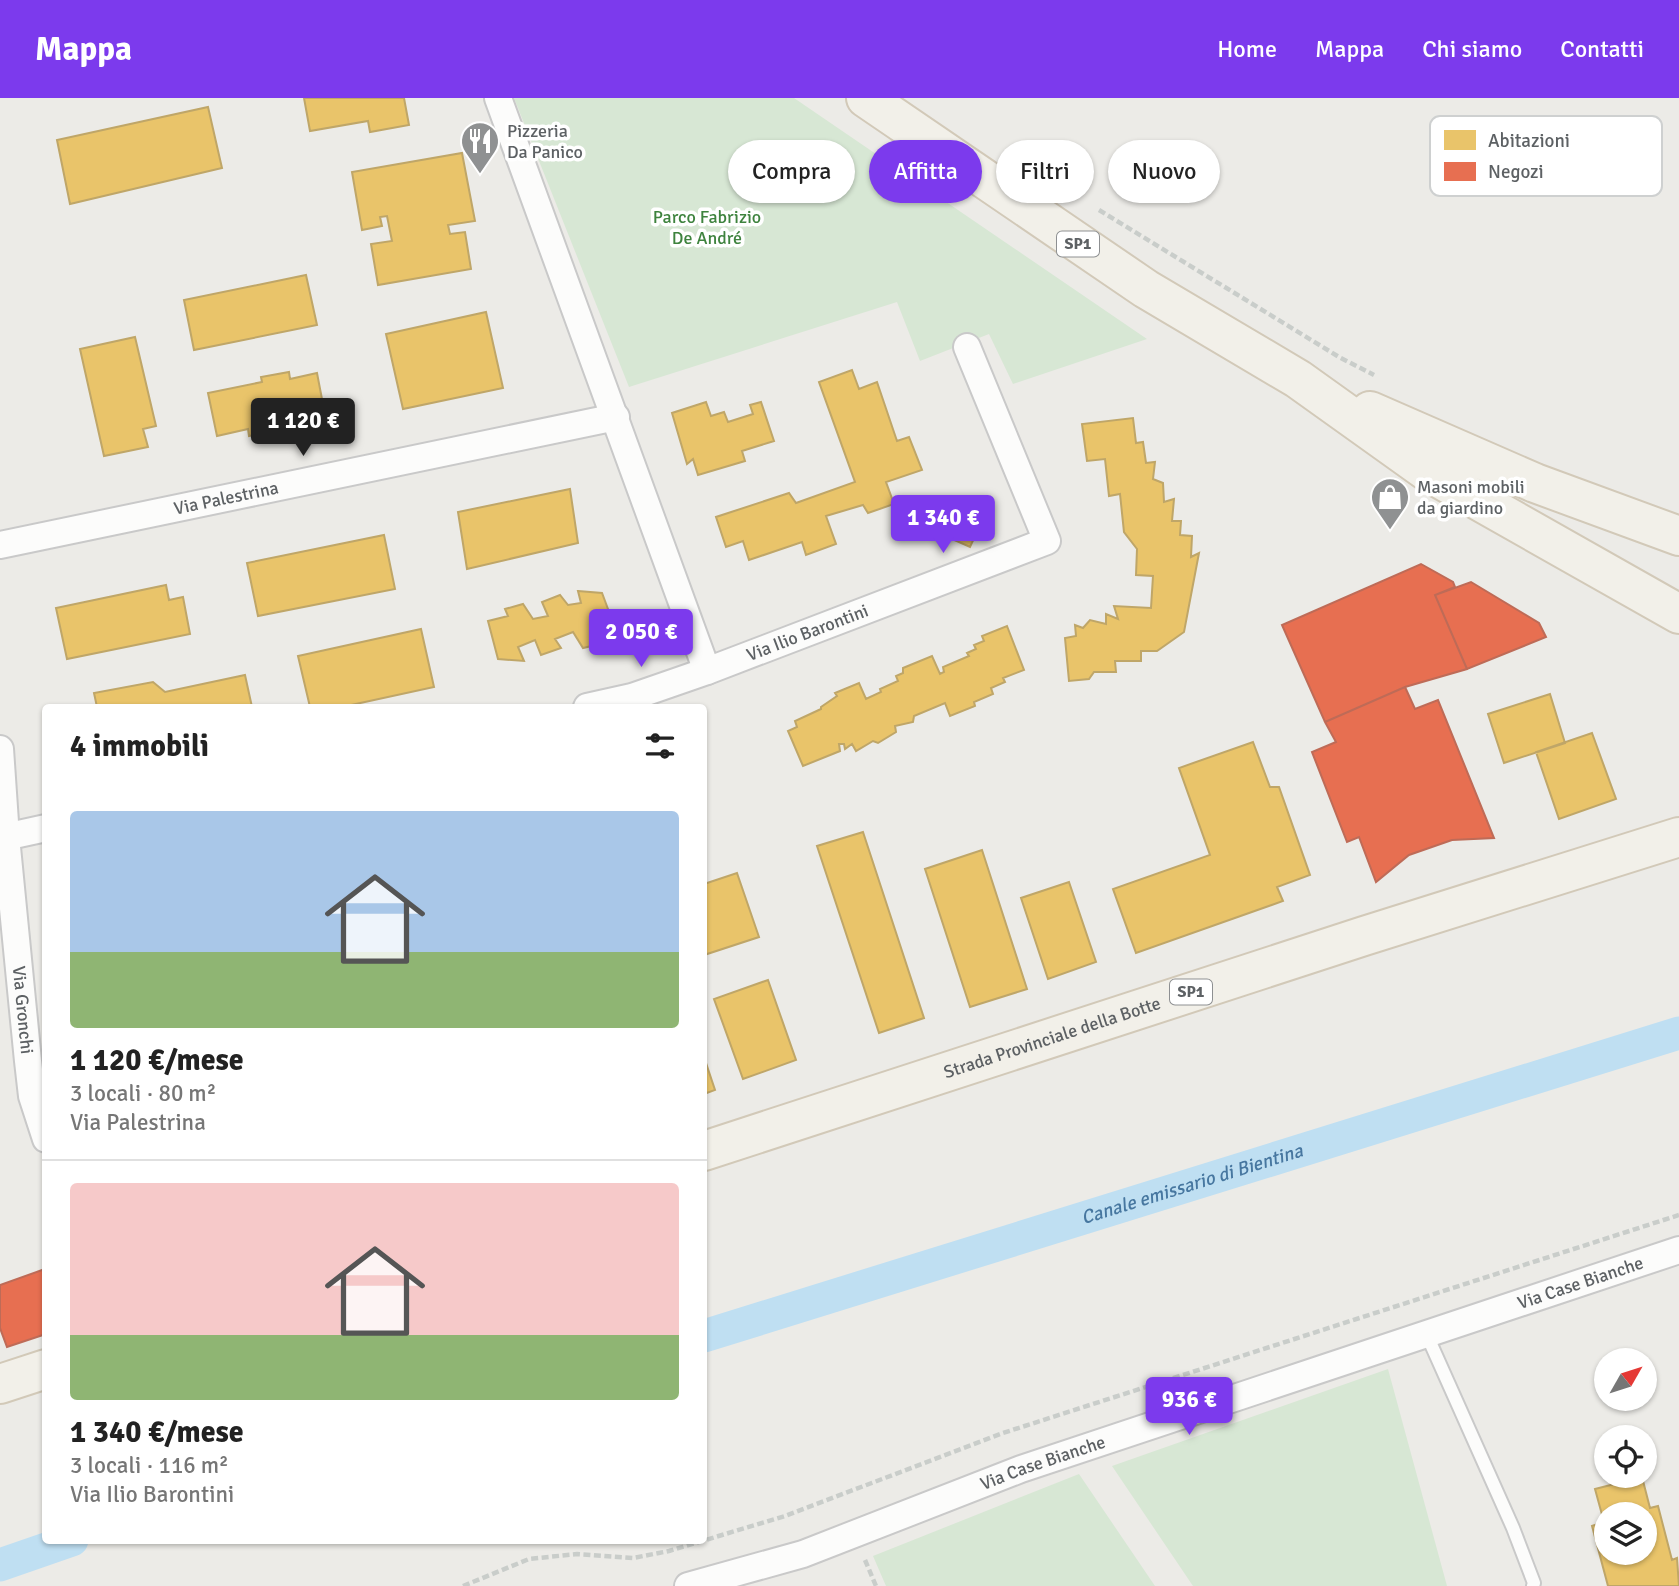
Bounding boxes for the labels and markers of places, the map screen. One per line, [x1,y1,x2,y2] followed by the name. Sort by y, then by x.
[459,120,501,175] restaurant icon: Pizzeria Da Panico
[507,120,583,163] place label: Pizzeria Da Panico
[238,398,368,458] pin: 1 120 €
[1369,476,1411,531] shop icon: Masoni mobili da giardino
[1417,476,1525,519] place label: Masoni mobili da giardino
[878,496,1008,555] pin: 1 340 €
[576,610,706,669] pin: 2 050 €
[1140,1378,1238,1437] pin: 936 €

